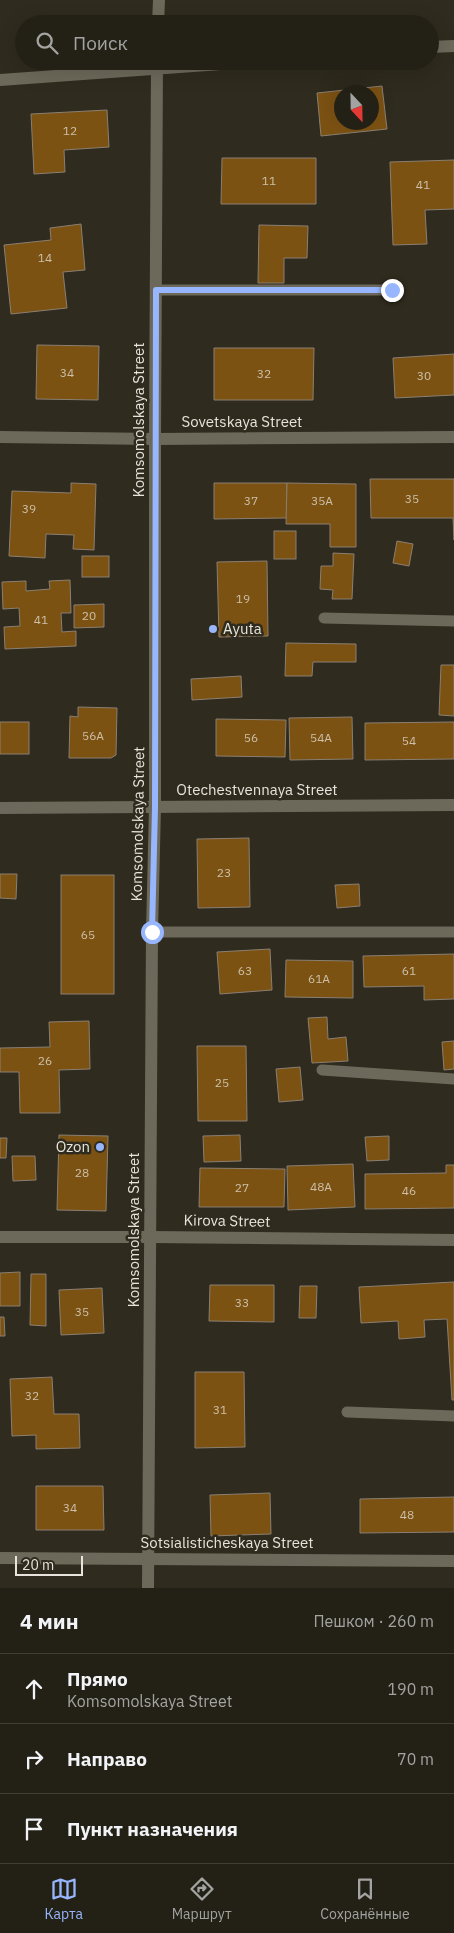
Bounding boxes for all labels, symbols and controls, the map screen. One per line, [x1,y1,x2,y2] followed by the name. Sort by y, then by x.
[15,15,439,70] search box
[33,29,61,57] icon: search
[73,31,128,55] text: Поиск
[334,85,379,130] north arrow
[63,123,77,138] house number: 12
[262,173,276,188] house number: 11
[416,177,430,192] house number: 41
[38,250,52,265] house number: 14
[381,279,404,302] route end
[129,343,148,497] street label: Komsomolskaya Street
[60,365,74,380] house number: 34
[257,366,271,381] house number: 32
[417,368,431,383] house number: 30
[182,412,302,431] street label: Sovetskaya Street
[405,491,419,506] house number: 35
[244,493,258,508] house number: 37
[311,493,333,508] house number: 35А
[22,501,36,516] house number: 39
[236,591,250,606] house number: 19
[82,608,96,623] house number: 20
[34,612,48,627] house number: 41
[223,619,262,638] place label: Ayuta
[207,623,219,635] marker: Ayuta
[82,728,104,743] house number: 56А
[244,730,258,745] house number: 56
[310,730,332,745] house number: 54А
[402,733,416,748] house number: 54
[127,746,148,902] street label: Komsomolskaya Street
[176,780,338,799] street label: Otechestvennaya Street
[217,865,231,880] house number: 23
[141,921,164,944] route start
[81,927,95,942] house number: 65
[238,963,252,978] house number: 63
[402,963,416,978] house number: 61
[308,971,330,986] house number: 61А
[38,1053,52,1068] house number: 26
[215,1075,229,1090] house number: 25
[56,1137,90,1156] place label: Ozon
[94,1141,106,1153] marker: Ozon
[124,1153,143,1307] street label: Komsomolskaya Street
[75,1165,89,1180] house number: 28
[310,1179,332,1194] house number: 48А
[235,1180,249,1195] house number: 27
[402,1183,416,1198] house number: 46
[183,1210,271,1231] street label: Kirova Street
[235,1295,249,1310] house number: 33
[75,1304,89,1319] house number: 35
[25,1388,39,1403] house number: 32
[213,1402,227,1417] house number: 31
[63,1500,77,1515] house number: 34
[400,1507,414,1522] house number: 48
[141,1533,313,1552] street label: Sotsialisticheskaya Street
[15,1553,82,1576] scale bar
[22,1556,54,1574] text: 20 m
[20,1607,79,1635] text: 4 мин
[313,1611,434,1631] text: Пешком · 260 m
[67,1667,128,1691] text: Прямо
[20,1675,48,1703] icon: ahead
[387,1679,434,1699] text: 190 m
[67,1691,232,1711] text: Komsomolskaya Street
[20,1745,48,1773] icon: right
[67,1747,147,1771] text: Направо
[397,1749,434,1769] text: 70 m
[20,1815,48,1843] icon: arrive
[67,1817,238,1841] text: Пункт назначения
[44,1875,83,1923] tab: Карта
[172,1875,232,1923] tab: Маршрут
[320,1875,410,1923] tab: Сохранённые

